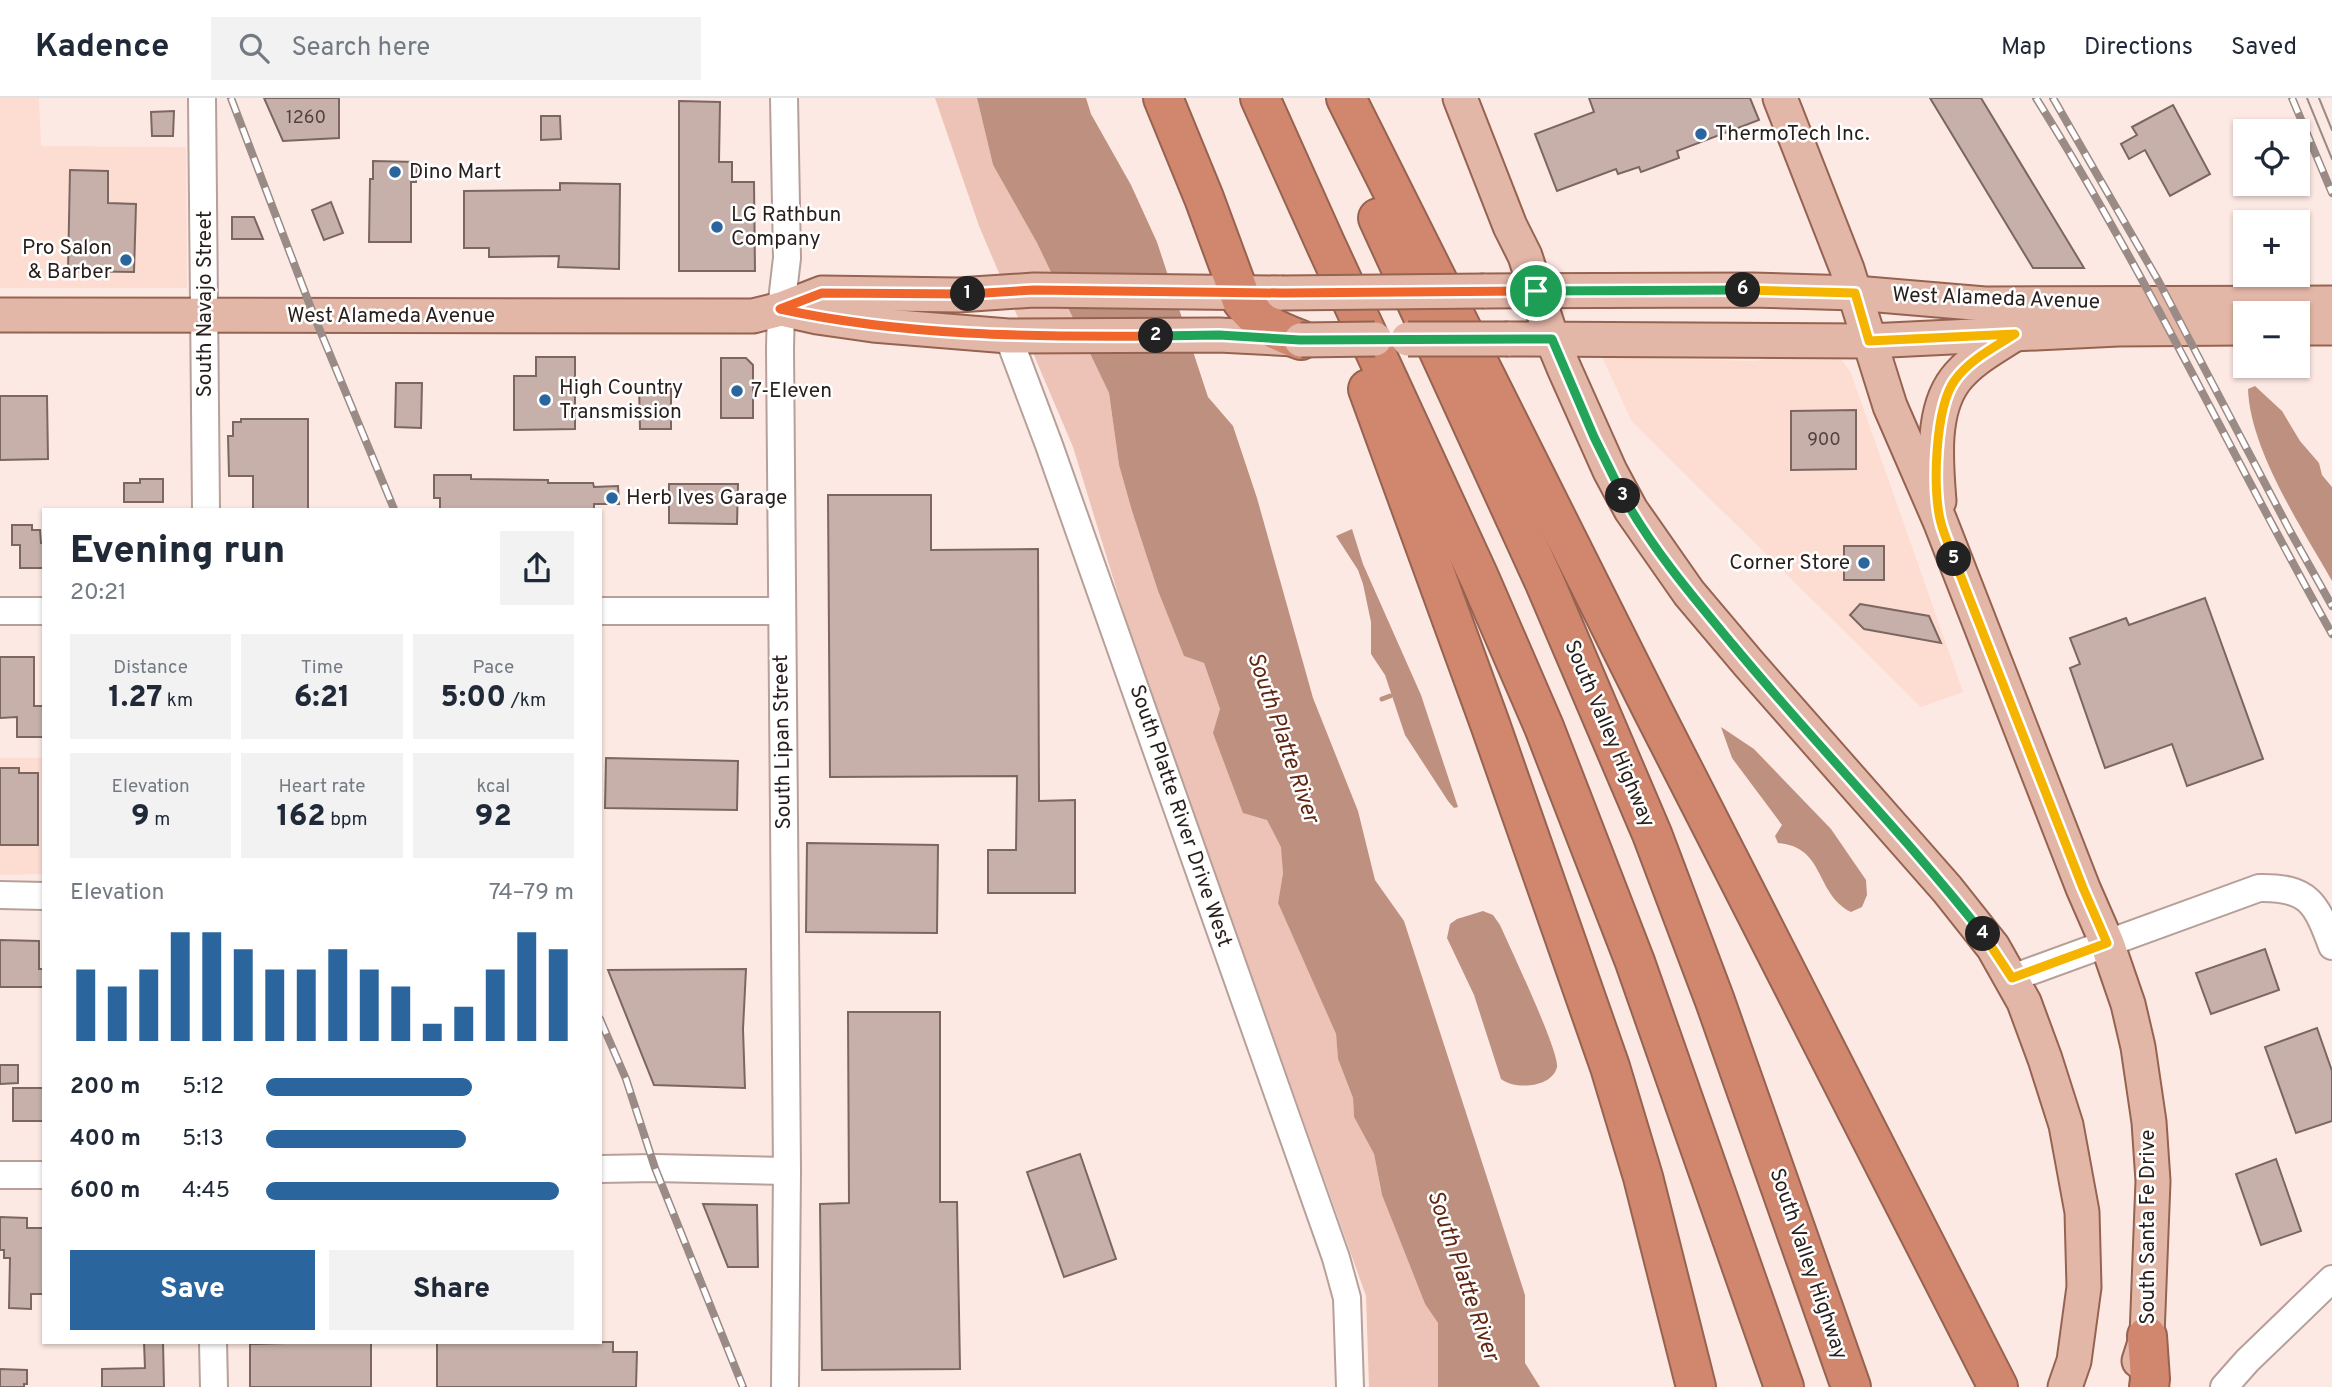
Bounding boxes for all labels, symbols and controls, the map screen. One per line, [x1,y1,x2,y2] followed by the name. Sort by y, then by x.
[211,17,701,80] search box
[35,27,169,69] text: Kadence
[235,29,273,67] icon: search
[291,32,430,65] text: Search here
[2001,33,2046,63] text: Map
[2084,33,2193,63] text: Directions
[2231,33,2297,63] text: Saved
[286,107,326,130] house number: 1260
[2233,119,2310,378] map controls
[2233,119,2310,196] button: locate
[1715,121,1870,148] place label: ThermoTech Inc.
[1693,126,1709,142] marker: ThermoTech Inc.
[409,159,501,186] place label: Dino Mart
[387,164,403,180] marker: Dino Mart
[731,202,841,253] place label: LG Rathbun Company
[192,210,219,398] street label: South Navajo Street
[2233,210,2310,287] button: +
[709,219,725,235] marker: LG Rathbun Company
[22,235,112,286] place label: Pro Salon & Barber
[118,252,134,268] marker: Pro Salon & Barber
[1506,261,1566,321] pin
[1517,272,1555,310] icon: arrive
[1726,272,1760,308] pin: 6
[950,276,986,312] pin: 1
[1737,277,1748,301] text: 6
[964,281,971,305] text: 1
[1892,282,2100,316] street label: West Alameda Avenue
[2233,301,2310,378] button: −
[287,303,495,330] street label: West Alameda Avenue
[1138,318,1174,354] pin: 2
[1150,323,1161,347] text: 2
[559,375,683,426] place label: High Country Transmission
[751,378,832,405] place label: 7-Eleven
[729,383,745,399] marker: 7-Eleven
[537,392,553,408] marker: High Country Transmission
[1807,429,1841,452] house number: 900
[1606,478,1640,514] pin: 3
[1617,483,1628,507] text: 3
[626,485,787,512] place label: Herb Ives Garage
[604,490,620,506] marker: Herb Ives Garage
[70,528,285,577] text: Evening run
[500,531,574,605] button: share
[1937,542,1972,576] pin: 5
[1948,546,1959,570] text: 5
[1729,550,1850,577] place label: Corner Store
[1856,555,1872,571] marker: Corner Store
[70,579,127,608] text: 20:21
[1557,636,1661,832] street label: South Valley Highway
[1239,649,1326,829] water label: South Platte River
[768,654,798,830] street label: South Lipan Street
[113,656,188,680] text: Distance
[301,656,343,680] text: Time
[472,656,514,680] text: Pace
[108,680,162,717] text: 1.27
[294,680,350,717] text: 6:21
[441,680,506,717] text: 5:00
[1122,681,1238,951] street label: South Platte River Drive West
[162,689,193,713] text: km
[506,689,546,713] text: /km
[112,775,190,799] text: Elevation
[279,775,365,799] text: Heart rate
[476,775,510,799] text: kcal
[131,799,150,836] text: 9
[277,799,326,836] text: 162
[475,799,512,836] text: 92
[150,808,170,832] text: m
[326,808,367,832] text: bpm
[70,879,165,908] text: Elevation
[489,879,574,908] text: 74–79 m
[1966,916,2000,952] pin: 4
[1976,921,1989,945] text: 4
[70,1073,140,1102] text: 200 m
[182,1073,224,1102] text: 5:12
[70,1125,141,1154] text: 400 m
[182,1125,224,1154] text: 5:13
[2135,1129,2162,1325] street label: South Santa Fe Drive
[1763,1165,1853,1363] street label: South Valley Highway
[70,1177,140,1206] text: 600 m
[182,1177,230,1206] text: 4:45
[1419,1187,1506,1367] water label: South Platte River
[70,1250,315,1330] button: Save
[329,1250,574,1330] button: Share

